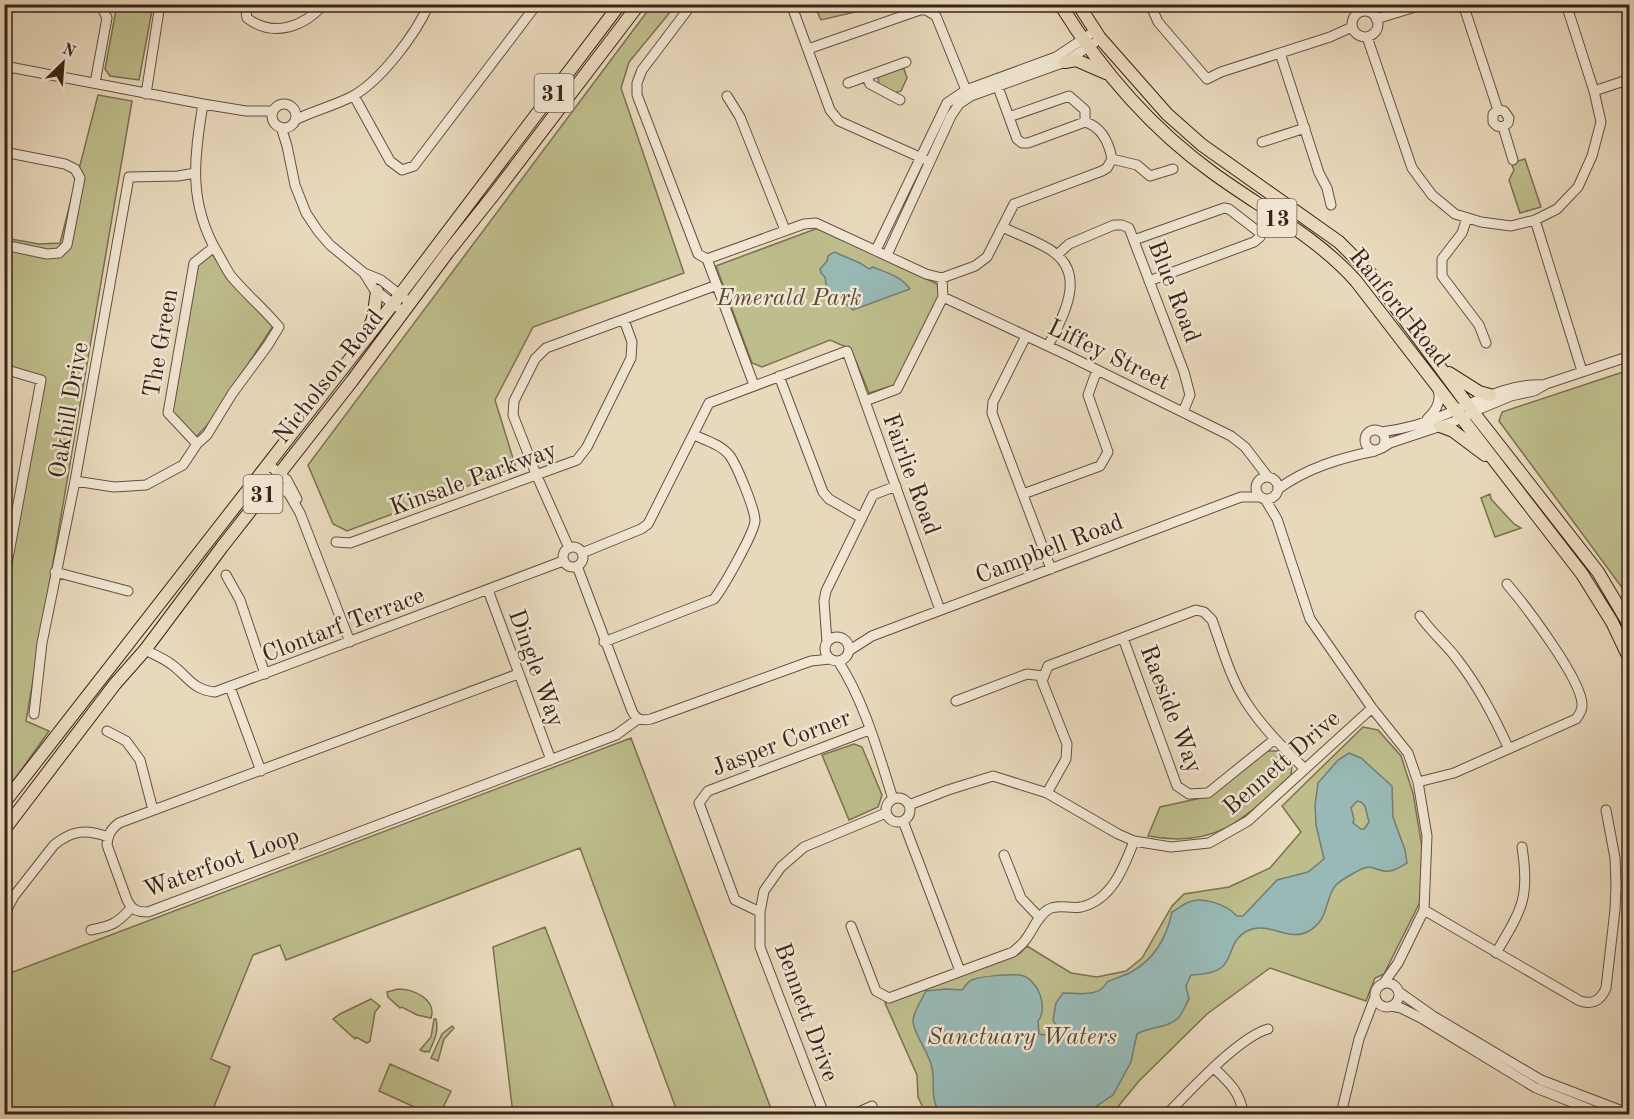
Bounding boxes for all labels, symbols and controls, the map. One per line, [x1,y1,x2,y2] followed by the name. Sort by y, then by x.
[33,33,93,93] north arrow
[60,41,78,61] text: N
[534,74,574,112] road number: 31
[1258,199,1296,237] road number: 13
[1143,237,1204,346] street label: Blue Road
[1344,245,1453,372] street label: Ranford Road
[141,287,183,400] street label: The Green
[715,287,862,311] park label: Emerald Park
[270,306,389,449] street label: Nicholson Road
[1043,316,1173,396] street label: Liffey Street
[46,340,94,480] street label: Oakhill Drive
[877,411,943,538] street label: Fairlie Road
[387,438,561,521] street label: Kinsale Parkway
[244,475,282,513] road number: 31
[973,511,1127,589] street label: Campbell Road
[259,584,428,668] street label: Clontarf Terrace
[503,607,568,731] street label: Dingle Way
[1135,642,1206,777] street label: Raeside Way
[709,706,855,781] street label: Jasper Corner
[1219,707,1345,820] street label: Bennett Drive
[141,825,303,903] street label: Waterfoot Loop
[769,940,841,1085] street label: Bennett Drive
[927,1026,1117,1050] park label: Sanctuary Waters

